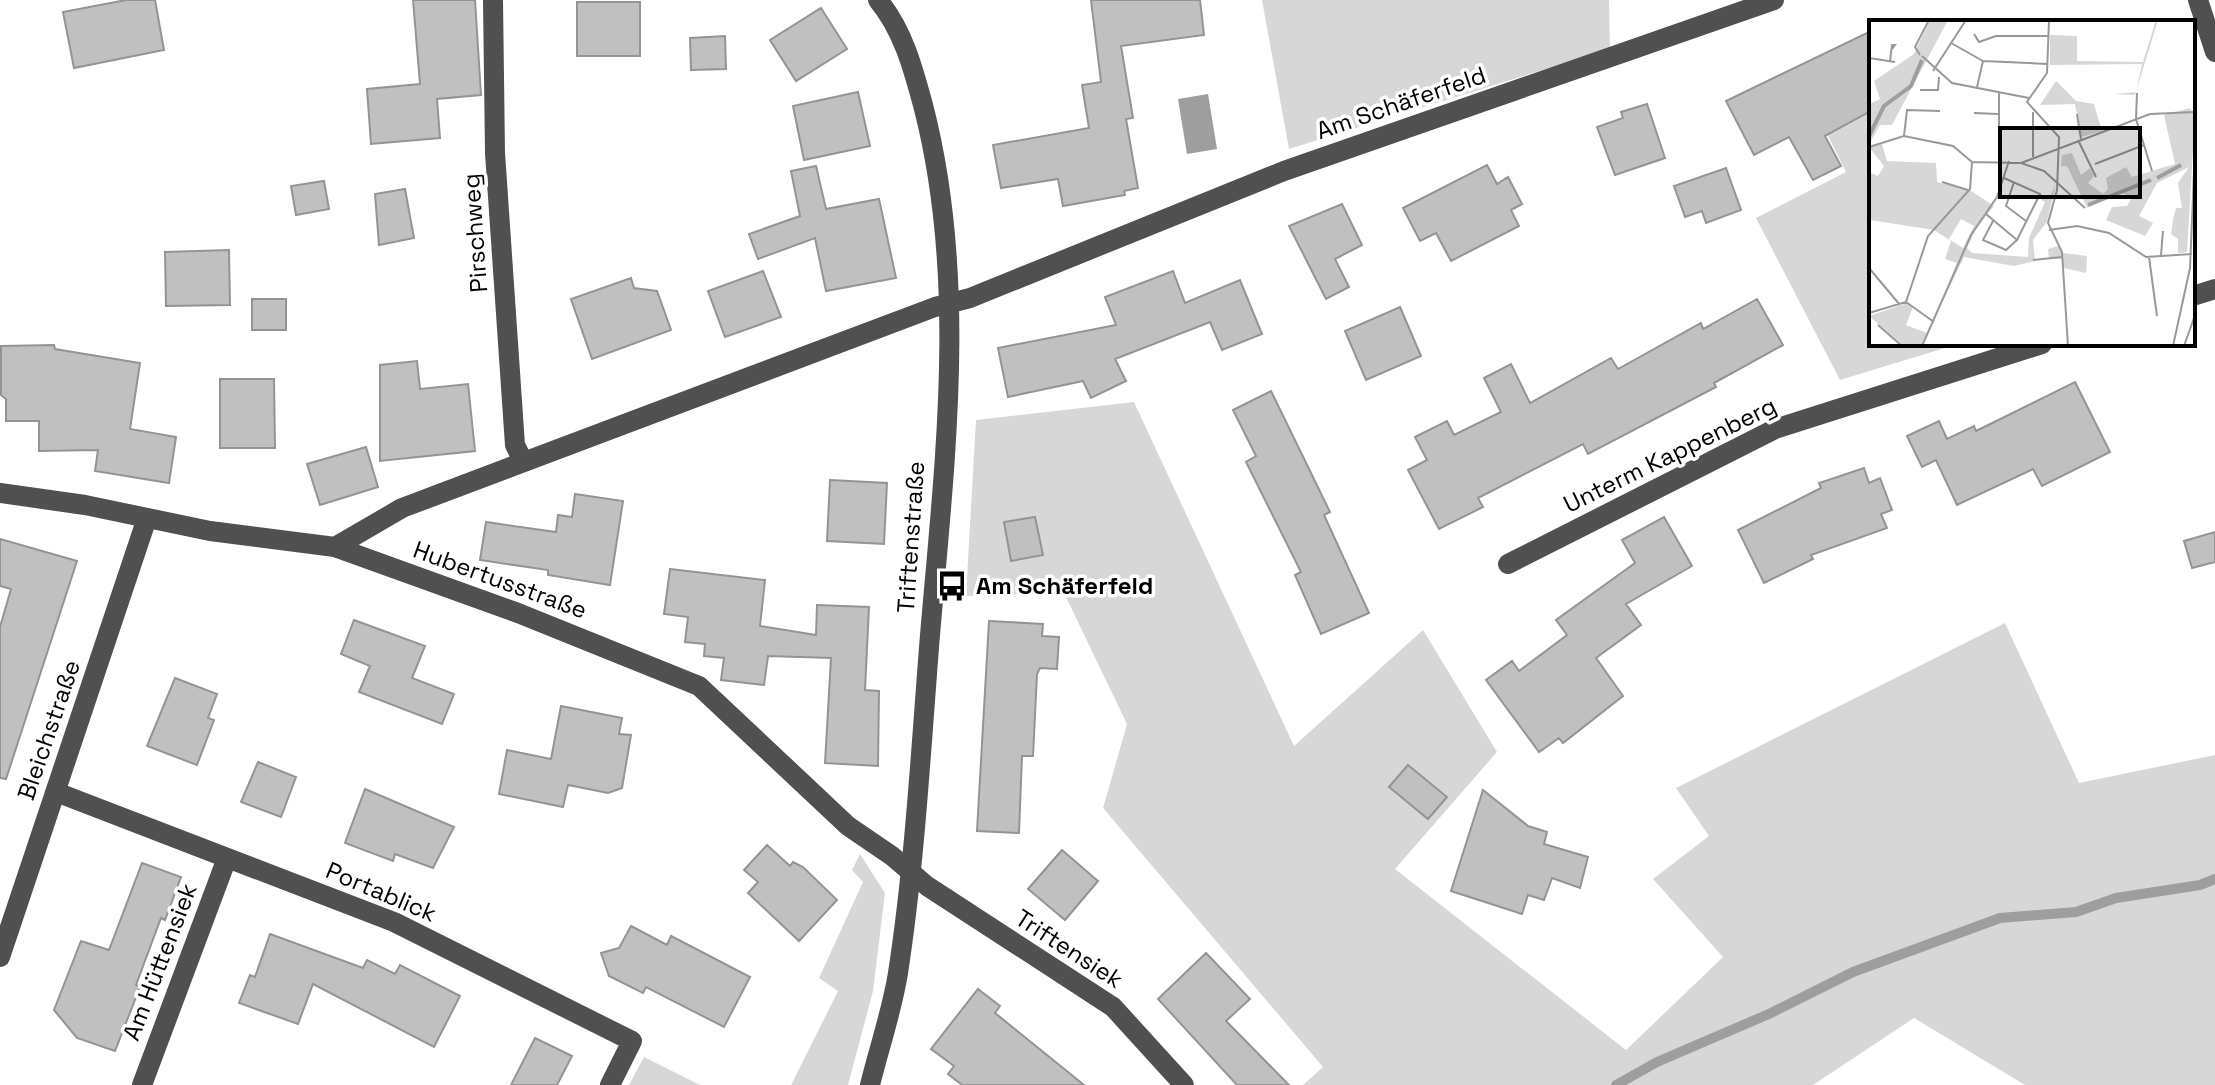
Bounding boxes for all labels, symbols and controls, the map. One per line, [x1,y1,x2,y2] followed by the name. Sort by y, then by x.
[1869,20,2195,346] inset map
[1312,59,1490,146] street label: Am Schäferfeld
[455,172,494,294] street label: Pirschweg
[1558,390,1781,520] street label: Unterm Kappenberg
[890,460,931,614] street label: Triftenstraße
[409,534,591,625] street label: Hubertusstraße
[935,569,969,603] bus stop icon: Am Schäferfeld
[976,570,1153,601] place label: Am Schäferfeld
[10,656,87,804] street label: Bleichstraße
[321,854,441,929] street label: Portablick
[115,879,204,1045] street label: Am Hüttensiek
[1009,902,1129,995] street label: Triftensiek

